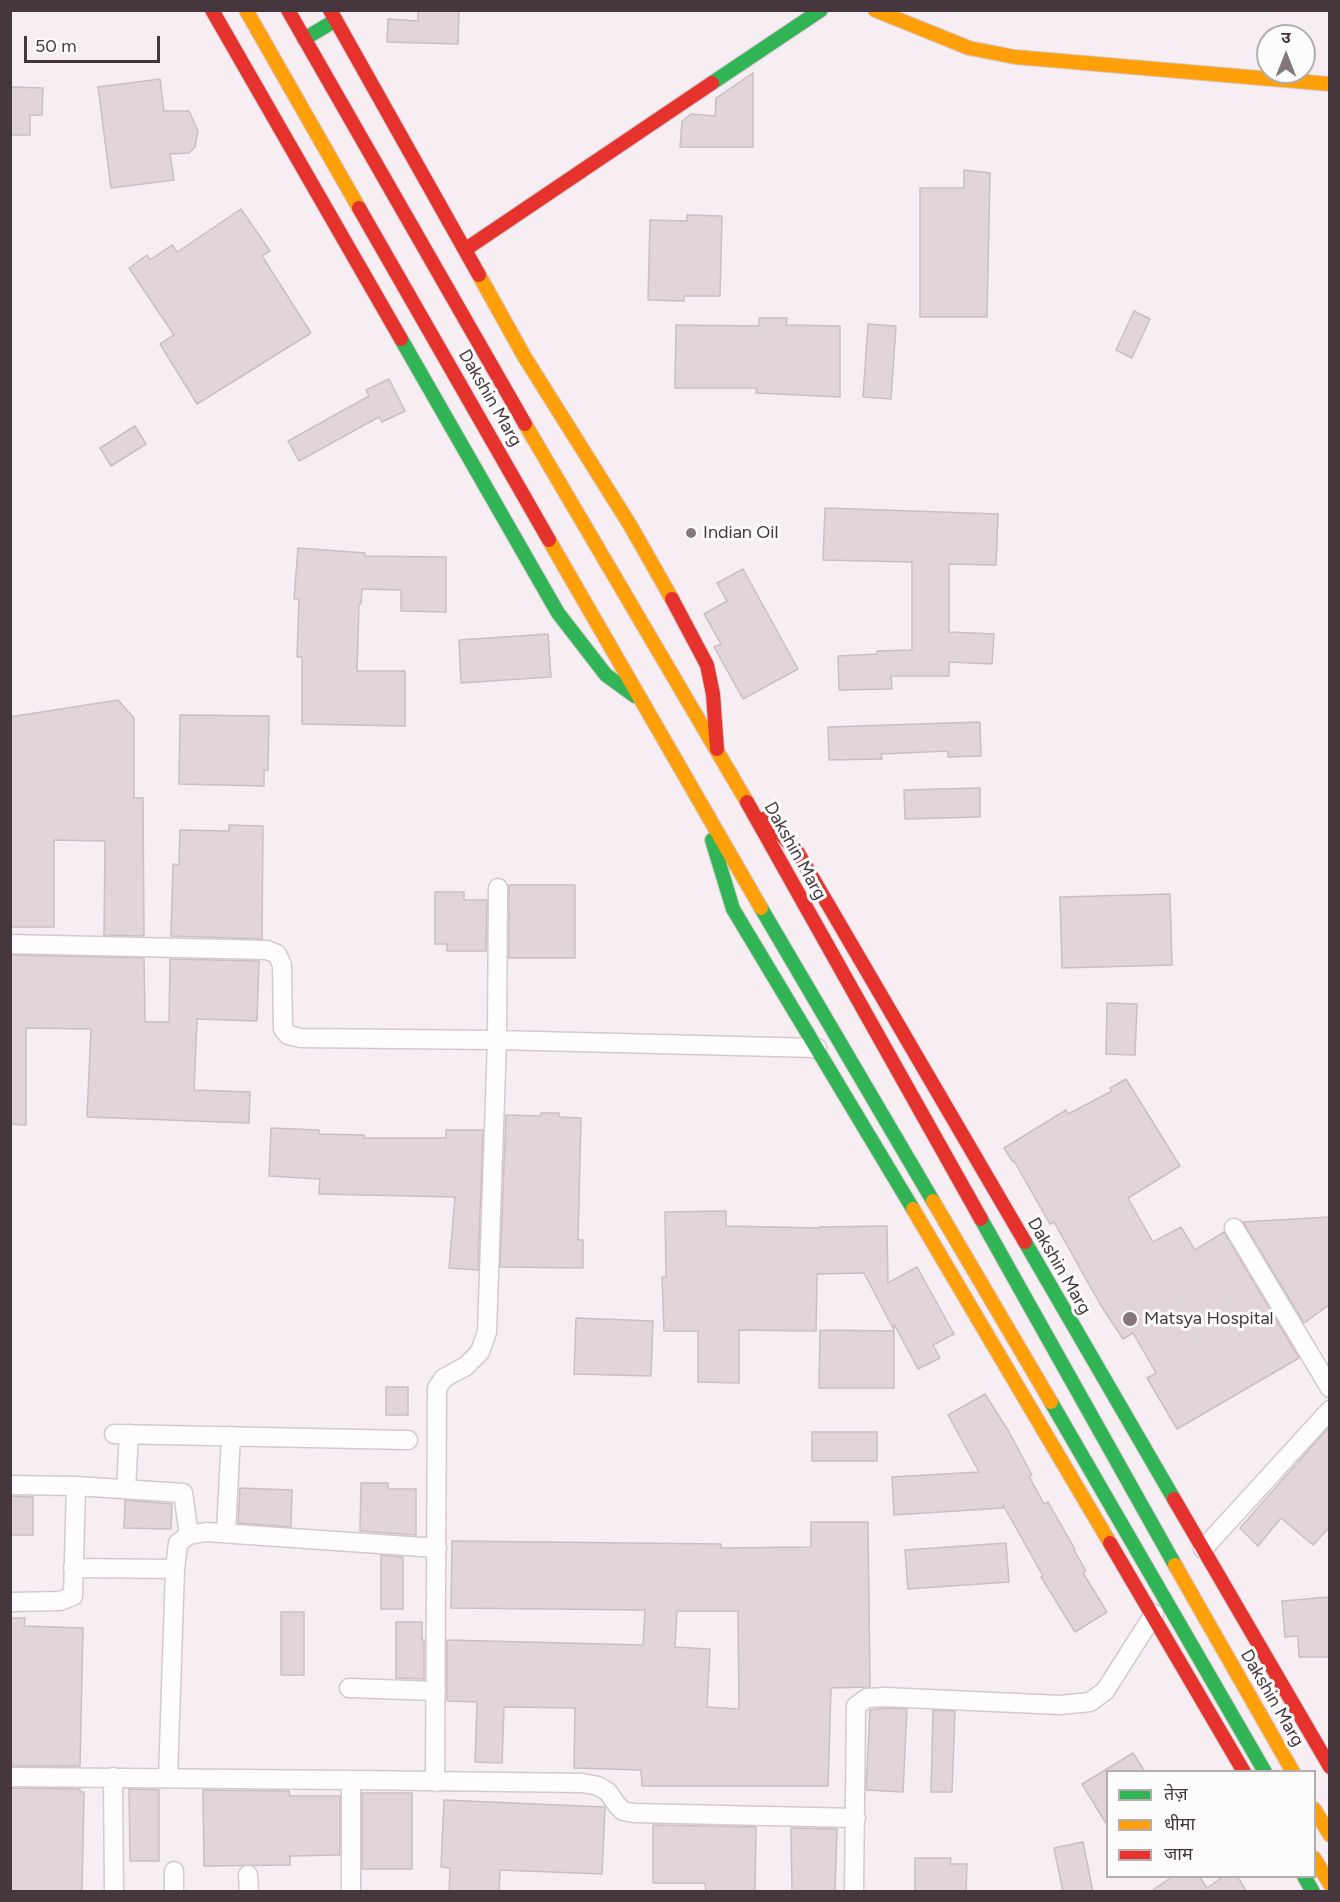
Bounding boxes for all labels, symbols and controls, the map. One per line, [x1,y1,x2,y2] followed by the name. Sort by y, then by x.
[27,24,164,62] scale bar
[1256,24,1316,84] north arrow
[1281,28,1291,47] text: उ
[35,35,77,57] text: 50 m
[454,346,526,450] street label: Dakshin Marg
[703,522,778,544] place label: Indian Oil
[684,526,698,540] marker: Indian Oil
[759,798,831,904] street label: Dakshin Marg
[1023,1214,1095,1318] street label: Dakshin Marg
[1144,1308,1274,1330] place label: Matsya Hospital
[1121,1310,1139,1328] marker: Matsya Hospital
[1236,1646,1308,1750] street label: Dakshin Marg
[1106,1770,1316,1878] legend
[1164,1783,1188,1805] text: तेज़
[1164,1813,1195,1835] text: धीमा
[1164,1843,1193,1865] text: जाम

